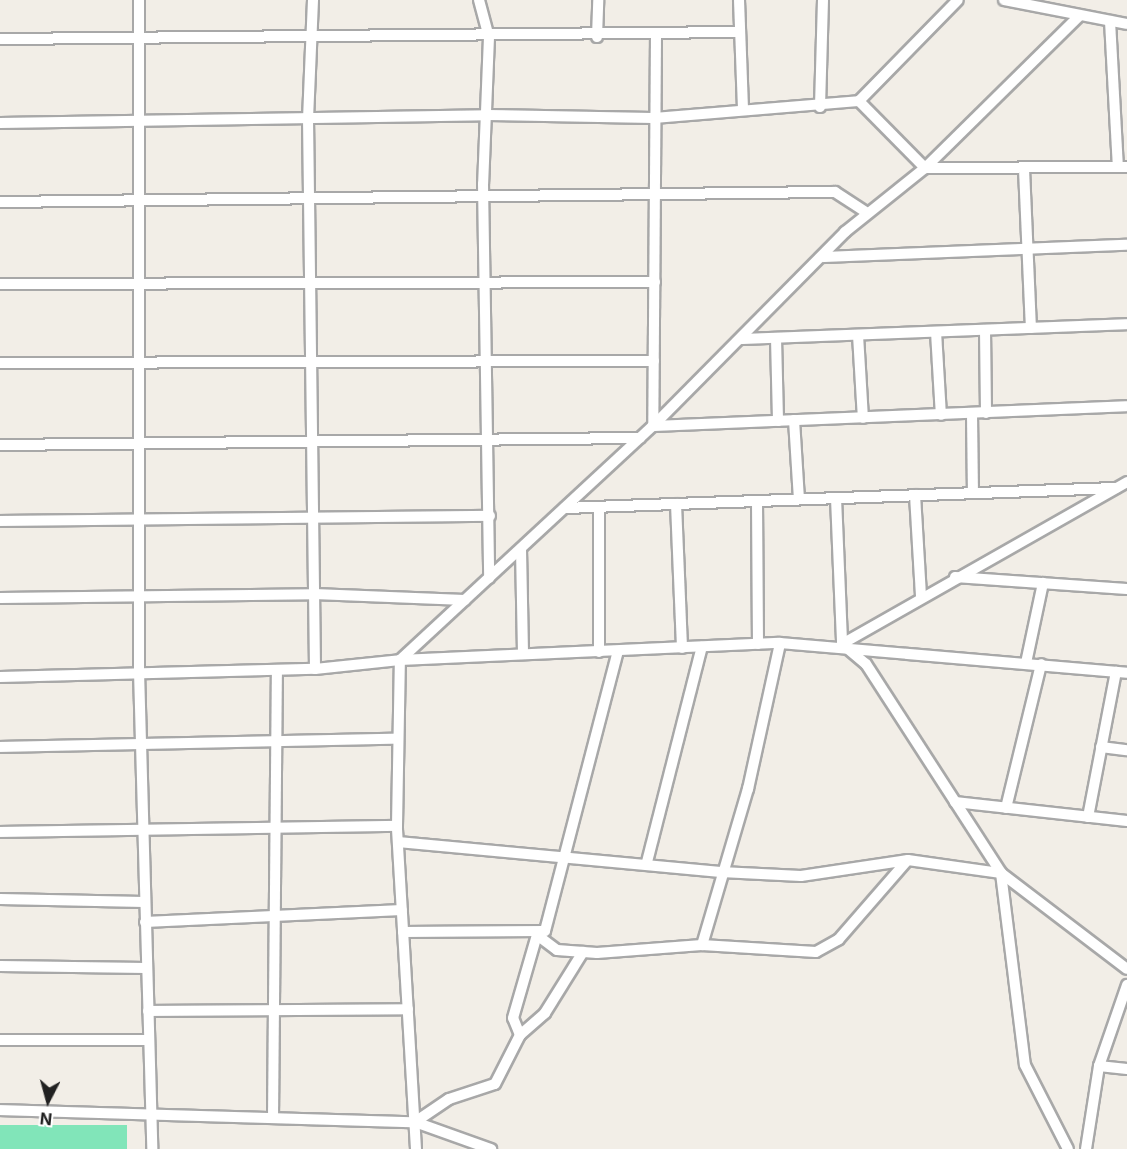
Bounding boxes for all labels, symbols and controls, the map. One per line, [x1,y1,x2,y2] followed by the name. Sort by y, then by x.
[18,1071,78,1131] north arrow
[39,1108,53,1129] text: N

